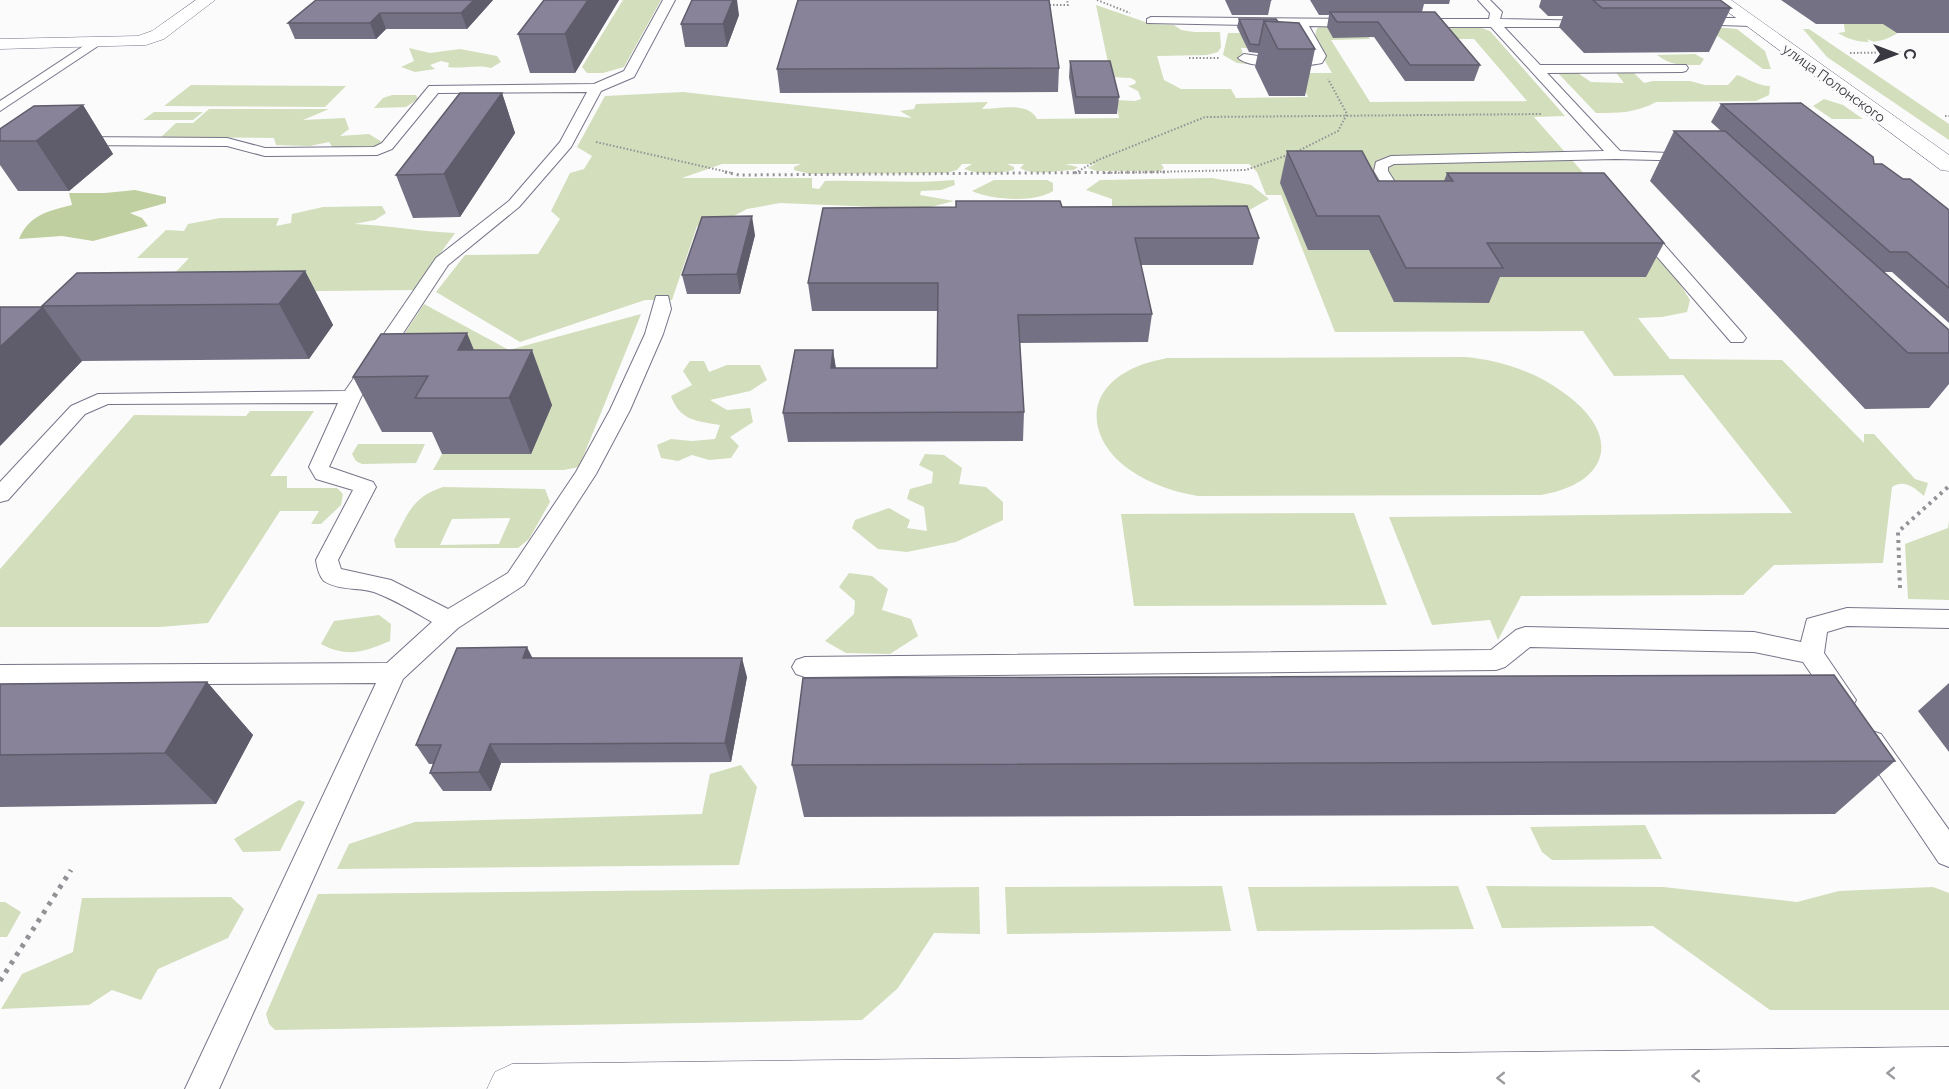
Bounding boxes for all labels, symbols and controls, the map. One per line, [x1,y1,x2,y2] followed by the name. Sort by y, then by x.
[1865,24,1925,84] north arrow
[1780,40,1888,126] street label: улица Полонского
[1900,49,1919,60] text: С
[1886,1066,1895,1079] one-way arrow
[1691,1070,1700,1082] one-way arrow
[1496,1072,1505,1084] one-way arrow

